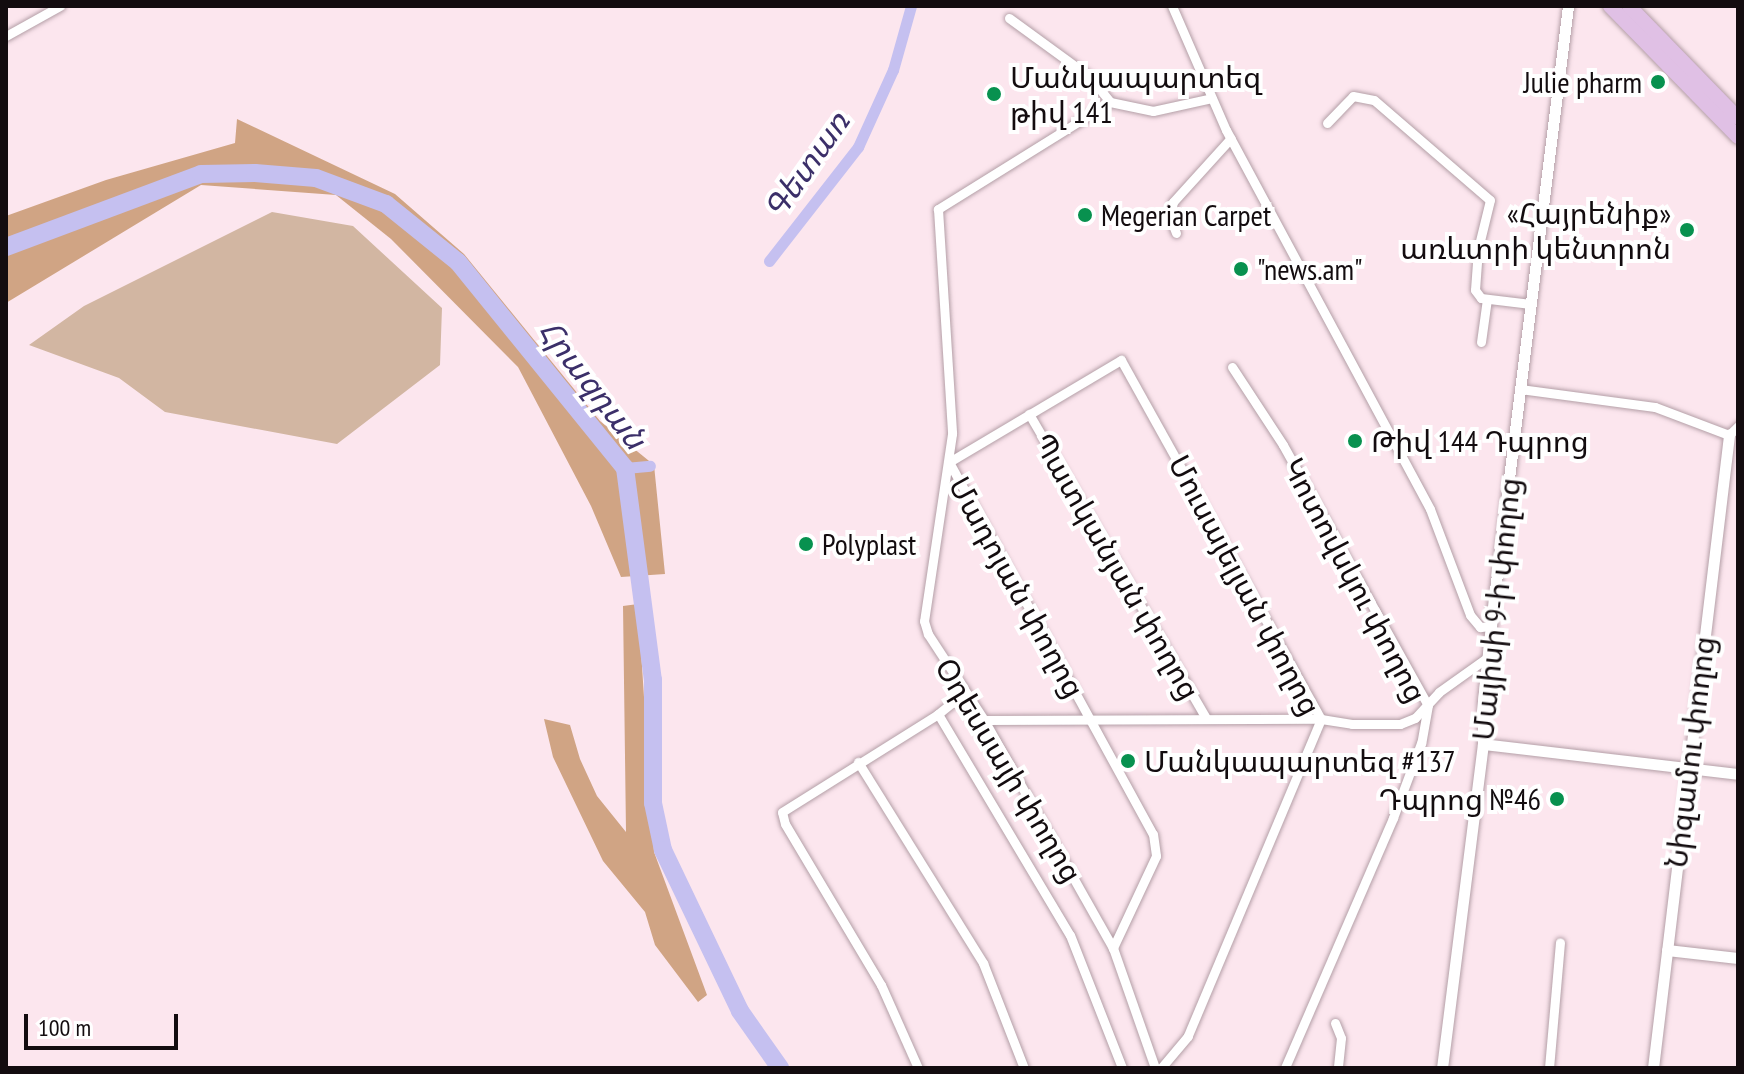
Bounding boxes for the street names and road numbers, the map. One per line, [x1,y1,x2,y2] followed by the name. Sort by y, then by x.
[1026,426,1208,706] street label: Պատկանյան փողոց
[1161,449,1329,721] street label: Մուսայելյան փողոց
[1275,452,1435,708] street label: Կոտովսկու փողոց
[941,470,1093,704] street label: Մադոյան փողոց
[1464,476,1528,742] street label: Մայիսի 9-ի փողոց
[1658,634,1722,870] street label: Նիզամու փողոց
[928,651,1090,889] street label: Օդեսսայի փողոց

